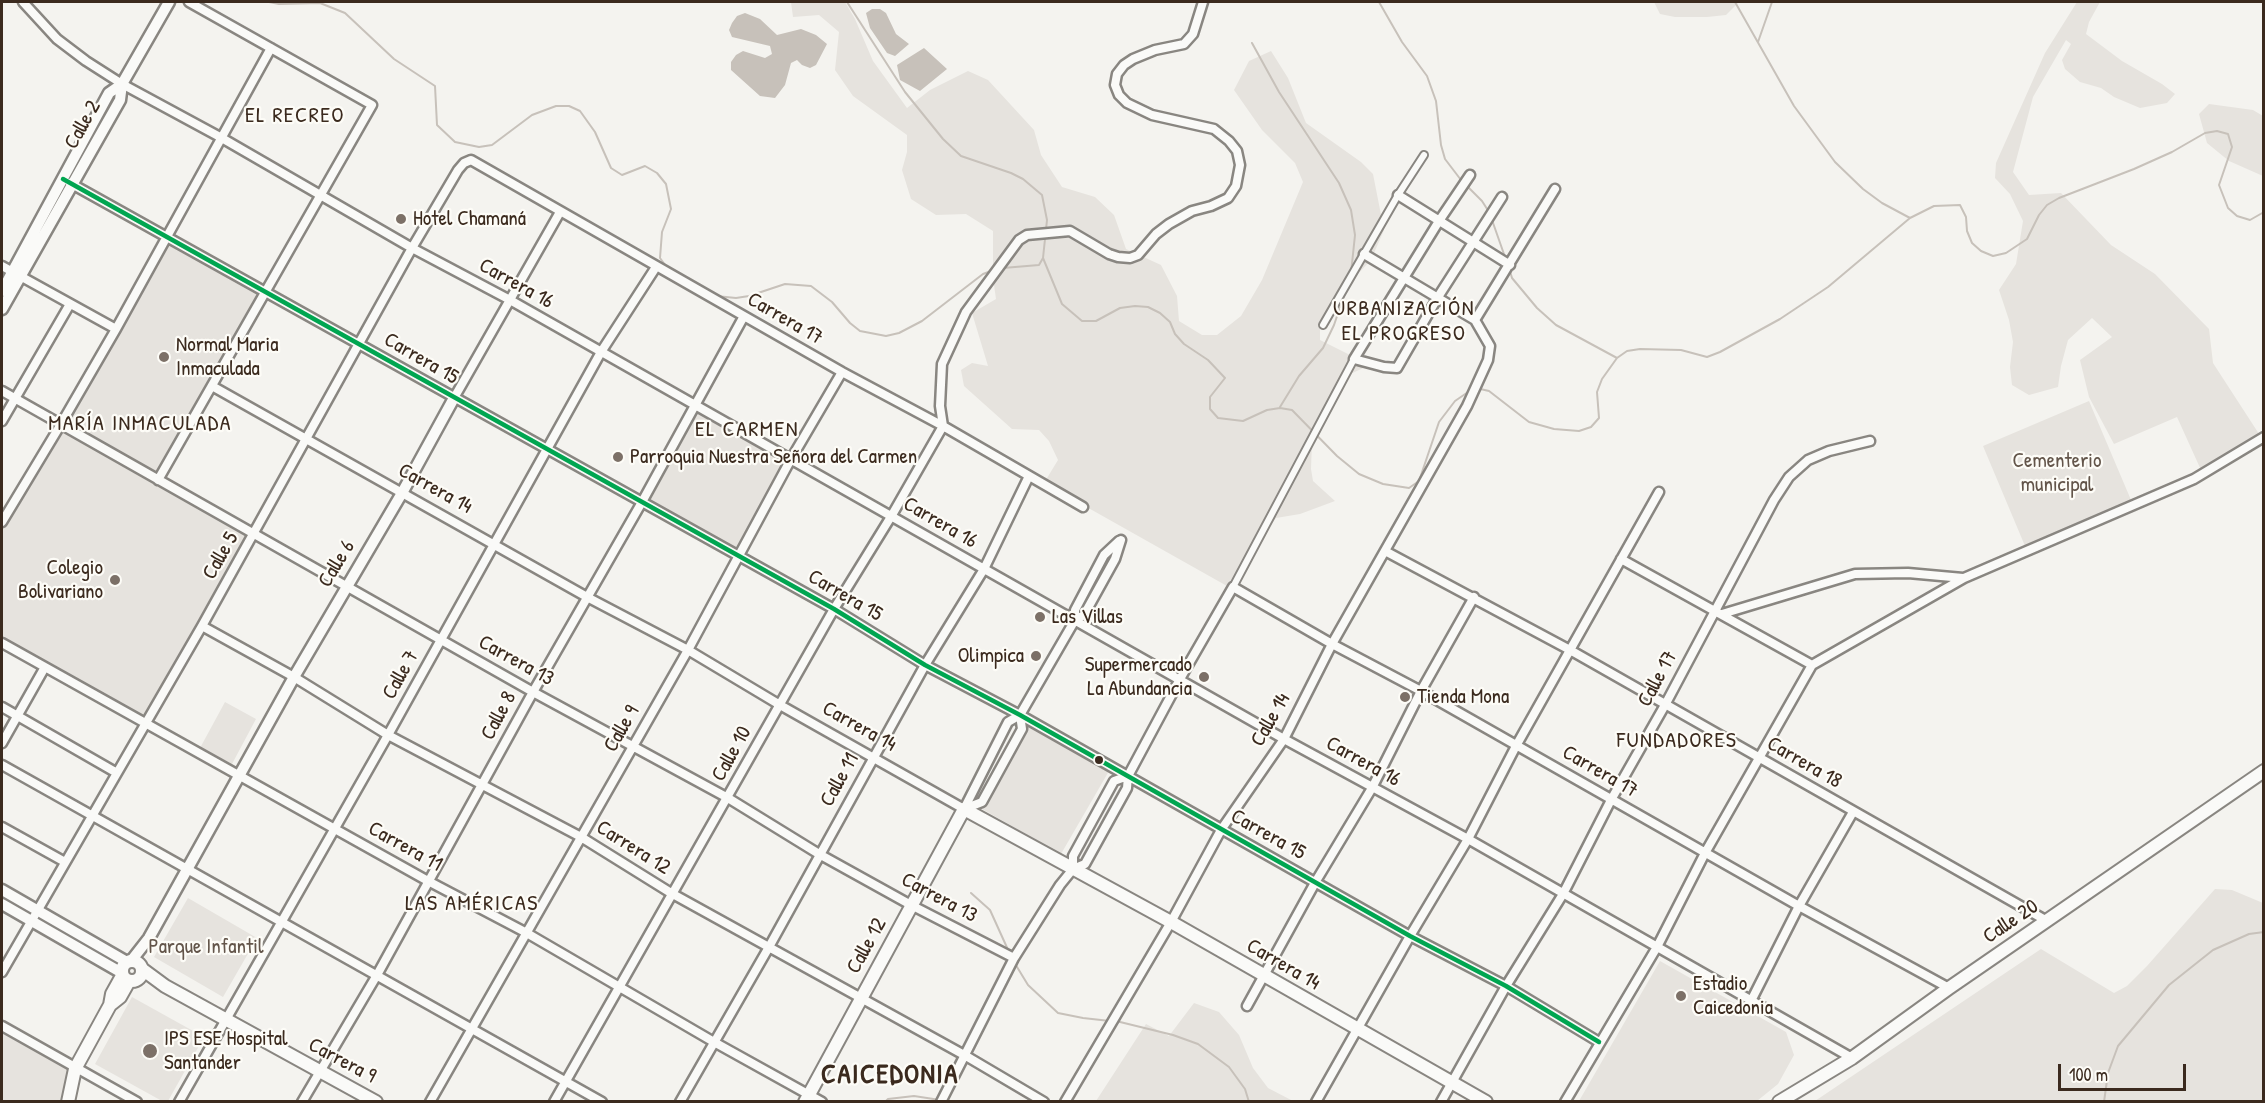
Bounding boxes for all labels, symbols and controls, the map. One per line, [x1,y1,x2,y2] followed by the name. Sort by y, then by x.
[59,96,107,154] street label: Calle 2
[245,103,345,129] district label: EL RECREO
[413,206,526,232] place label: Hotel Chamaná
[394,212,408,226] marker: Hotel Chamaná
[474,253,558,315] street label: Carrera 16
[743,287,827,351] street label: Carrera 17
[1333,296,1475,348] district label: URBANIZACIÓN EL PROGRESO
[379,328,463,390] street label: Carrera 15
[176,332,278,382] place label: Normal Maria Inmaculada
[157,350,171,364] marker: Normal Maria Inmaculada
[48,411,232,437] district label: MARÍA INMACULADA
[695,417,799,443] district label: EL CARMEN
[630,444,917,470] place label: Parroquia Nuestra Señora del Carmen
[2013,448,2101,498] park label: Cementerio municipal
[611,450,625,464] marker: Parroquia Nuestra Señora del Carmen
[394,458,476,520] street label: Carrera 14
[898,492,982,554] street label: Carrera 16
[197,528,245,584] street label: Calle 5
[313,536,361,592] street label: Calle 6
[18,555,103,605] place label: Colegio Bolivariano
[803,565,887,627] street label: Carrera 15
[108,573,122,587] marker: Colegio Bolivariano
[1052,604,1123,630] place label: Las Villas
[1033,610,1047,624] marker: Las Villas
[474,630,558,692] street label: Carrera 13
[958,643,1024,669] place label: Olimpica
[377,646,425,704] street label: Calle 7
[1633,647,1683,711] street label: Calle 17
[1029,649,1043,663] marker: Olimpica
[1085,652,1192,702] place label: Supermercado La Abundancia
[1197,670,1211,684] marker: Supermercado La Abundancia
[1417,684,1509,710] place label: Tienda Mona
[476,688,522,744] street label: Calle 8
[1246,689,1296,751] street label: Calle 14
[1398,690,1412,704] marker: Tienda Mona
[818,696,900,758] street label: Carrera 14
[599,701,645,757] street label: Calle 9
[707,722,757,786] street label: Calle 10
[1617,728,1737,754] district label: FUNDADORES
[1321,731,1405,793] street label: Carrera 16
[1762,732,1846,794] street label: Carrera 18
[1558,740,1642,804] street label: Carrera 17
[815,749,865,811] street label: Calle 11
[1093,754,1105,766] unlabelled marker
[1226,804,1310,866] street label: Carrera 15
[591,815,675,881] street label: Carrera 12
[364,816,446,878] street label: Carrera 11
[897,868,981,928] street label: Carrera 13
[405,891,539,917] district label: LAS AMÉRICAS
[1979,894,2043,950] street label: Calle 20
[842,914,892,978] street label: Calle 12
[149,934,263,960] park label: Parque Infantil
[1242,934,1324,996] street label: Carrera 14
[1693,971,1773,1021] place label: Estadio Caicedonia
[1674,989,1688,1003] marker: Estadio Caicedonia
[164,1026,288,1076] place label: IPS ESE Hospital Santander
[304,1033,380,1089] street label: Carrera 9
[141,1042,159,1060] marker: IPS ESE Hospital Santander
[2061,1052,2188,1090] scale bar
[821,1060,959,1092] district label: CAICEDONIA
[2069,1062,2108,1087] text: 100 m

